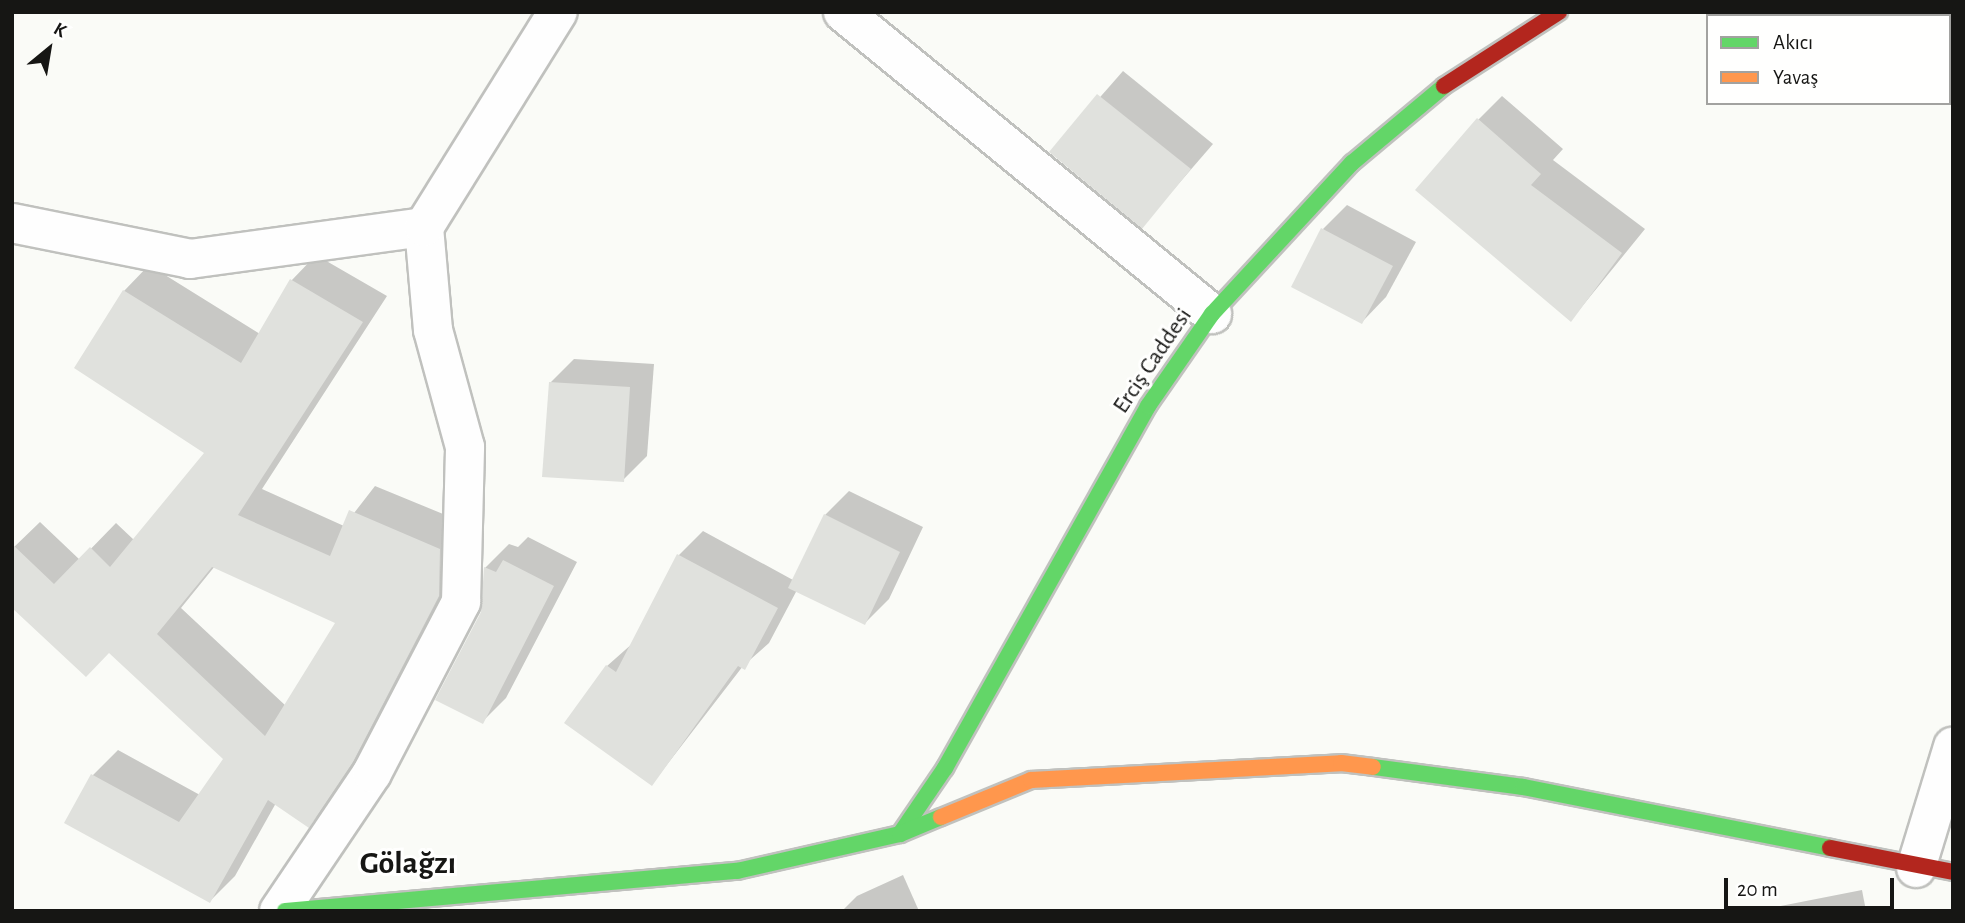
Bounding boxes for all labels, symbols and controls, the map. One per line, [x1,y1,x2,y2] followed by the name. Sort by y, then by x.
[14,14,84,84] north arrow
[1706,14,1951,105] legend
[50,19,69,41] text: K
[1773,32,1813,53] text: Akıcı
[1773,67,1818,88] text: Yavaş
[1107,303,1199,419] street label: Erciş Caddesi
[360,844,456,882] district label: Gölağzı
[1727,864,1897,908] scale bar
[1737,879,1778,900] text: 20 m

